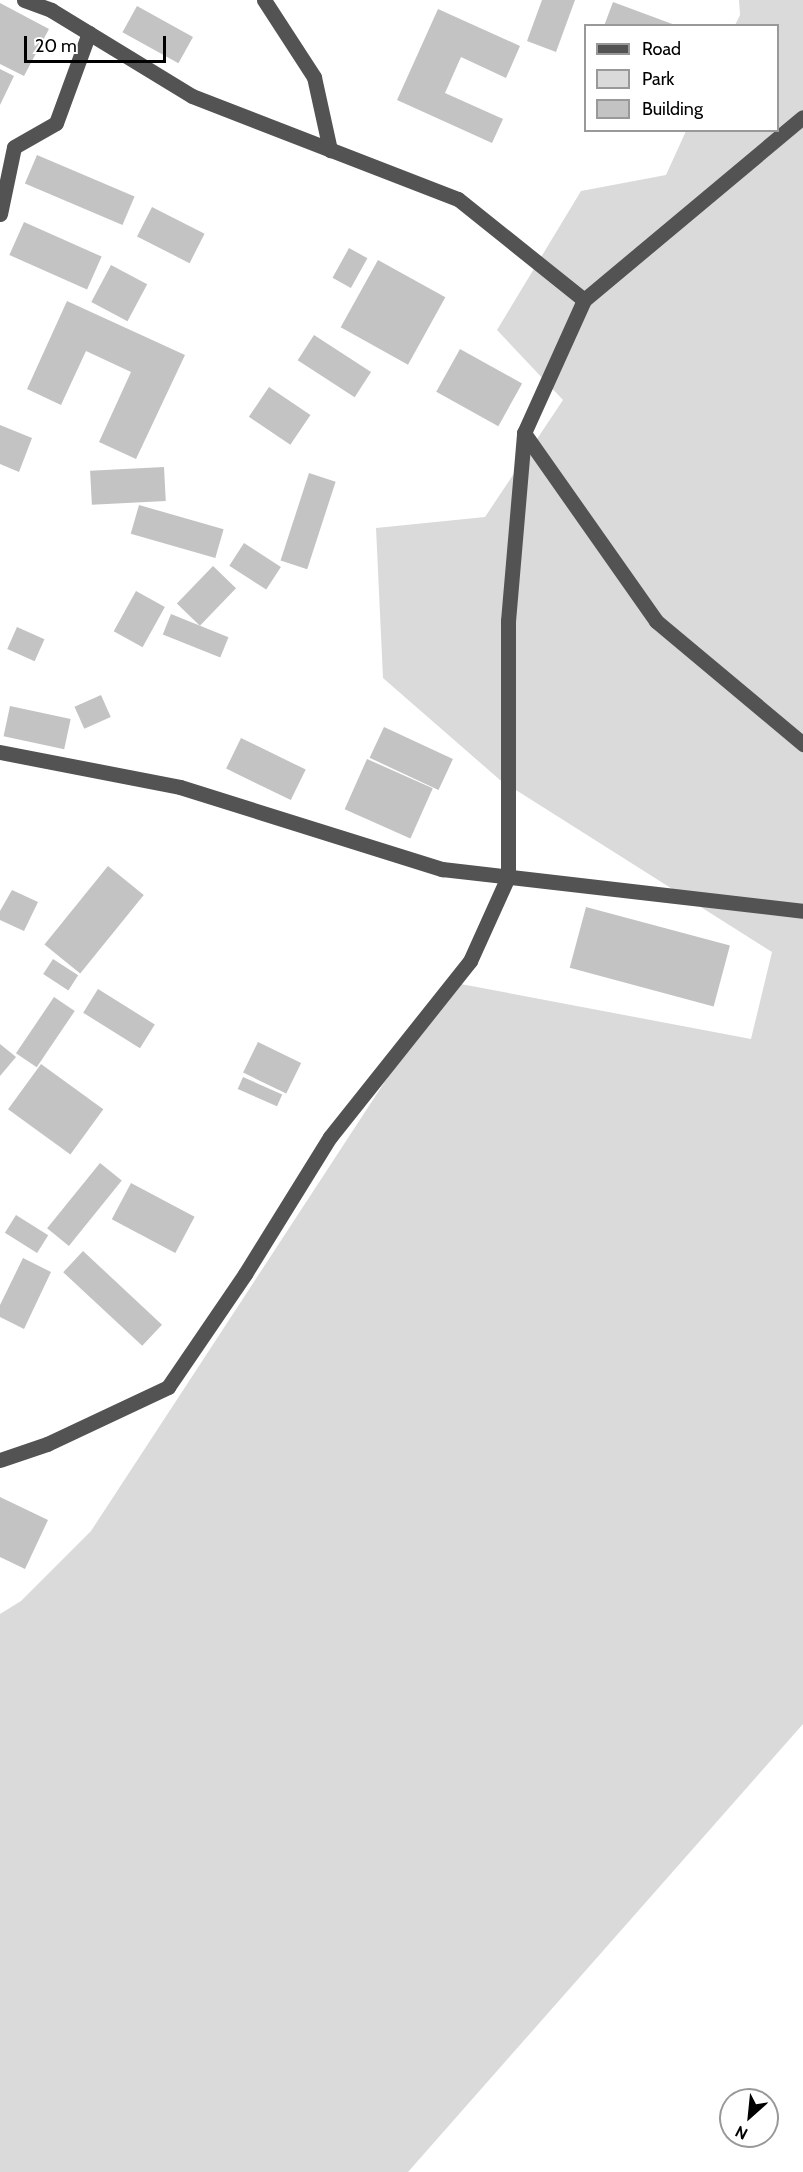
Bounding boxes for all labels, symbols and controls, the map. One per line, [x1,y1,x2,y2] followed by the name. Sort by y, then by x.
[27,24,170,62] scale bar
[584,24,779,132] legend
[35,35,77,57] text: 20 m
[642,38,681,60] text: Road
[642,68,674,90] text: Park
[642,98,703,120] text: Building
[719,2088,779,2148] north arrow
[732,2122,751,2144] text: N

